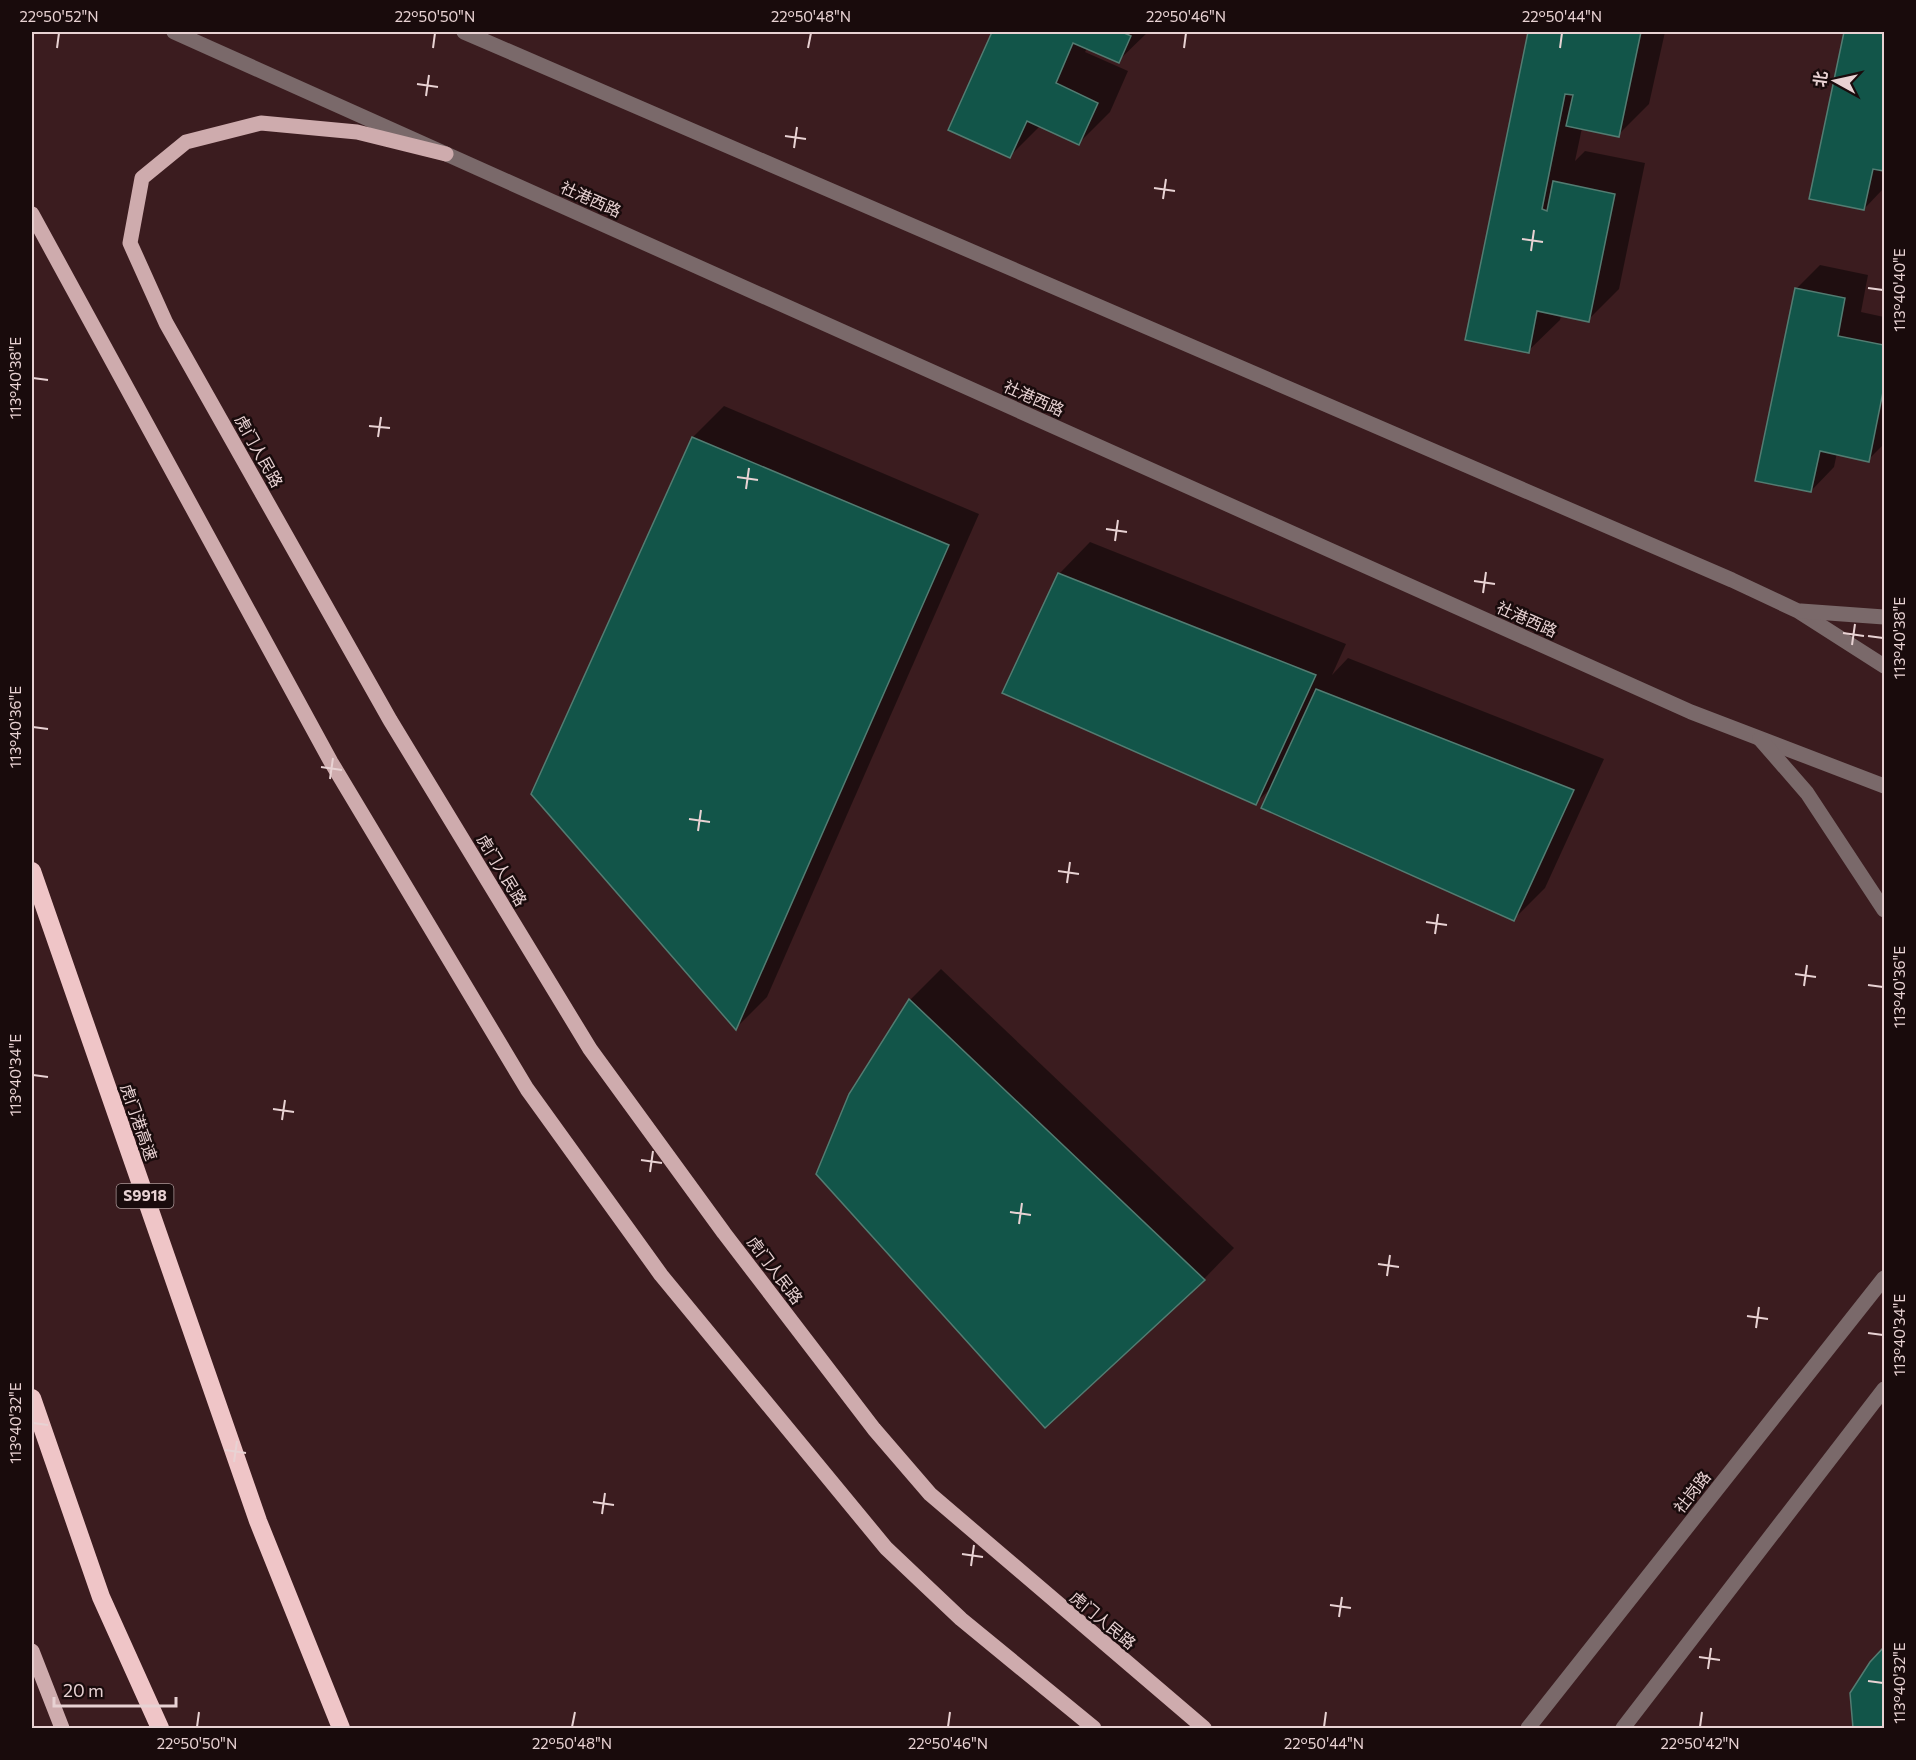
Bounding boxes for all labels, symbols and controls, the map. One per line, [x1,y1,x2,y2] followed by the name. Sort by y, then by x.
[19,7,99,25] text: 22°50'52"N
[395,7,475,25] text: 22°50'50"N
[771,7,851,25] text: 22°50'48"N
[1146,7,1226,25] text: 22°50'46"N
[1522,7,1602,25] text: 22°50'44"N
[1805,51,1865,111] north arrow
[1809,70,1830,88] text: 北
[558,177,624,220] street label: 社港西路
[1890,248,1908,332] text: 113°40'40"E
[6,337,24,419] text: 113°40'38"E
[1001,376,1067,419] street label: 社港西路
[232,411,287,490] street label: 虎门人民路
[1494,597,1560,640] street label: 社港西路
[1890,597,1908,679] text: 113°40'38"E
[6,686,24,768] text: 113°40'36"E
[474,831,531,909] street label: 虎门人民路
[1890,946,1908,1028] text: 113°40'36"E
[6,1034,24,1116] text: 113°40'34"E
[117,1081,161,1163] street label: 虎门港高速
[116,1184,174,1208] road number: S9918
[744,1232,807,1307] street label: 虎门人民路
[1890,1294,1908,1376] text: 113°40'34"E
[6,1382,24,1464] text: 113°40'32"E
[1669,1467,1714,1516] street label: 社岗路
[1067,1587,1140,1653] street label: 虎门人民路
[1890,1642,1908,1724] text: 113°40'32"E
[54,1670,176,1708] scale bar
[63,1679,104,1701] text: 20 m
[157,1734,237,1752] text: 22°50'50"N
[532,1734,612,1752] text: 22°50'48"N
[908,1734,988,1752] text: 22°50'46"N
[1284,1734,1364,1752] text: 22°50'44"N
[1660,1734,1740,1752] text: 22°50'42"N

